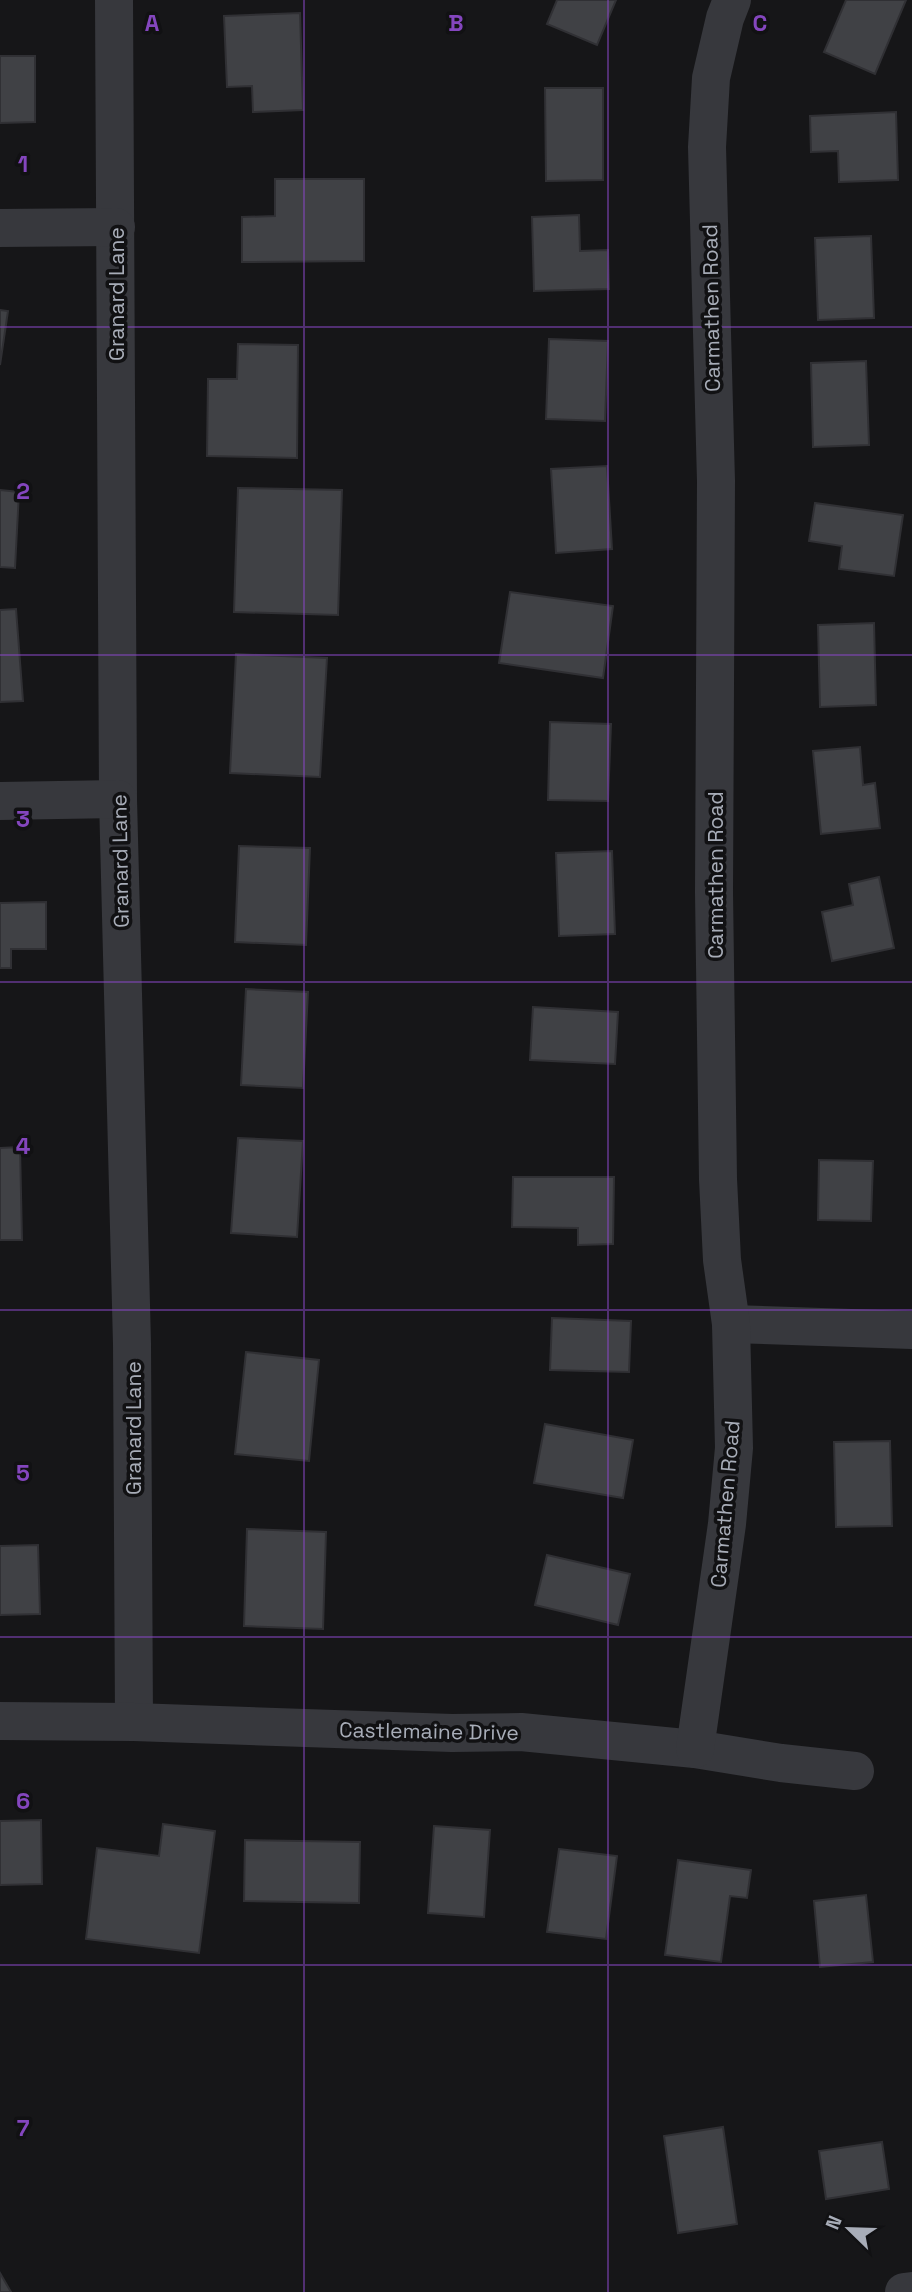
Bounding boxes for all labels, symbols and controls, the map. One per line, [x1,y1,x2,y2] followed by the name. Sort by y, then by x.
[145,8,160,38] text: A
[448,8,464,38] text: B
[753,8,767,38] text: C
[18,149,28,179] text: 1
[696,224,726,392] street label: Carmathen Road
[103,227,130,361] street label: Granard Lane
[16,476,30,506] text: 2
[702,791,729,959] street label: Carmathen Road
[105,794,135,928] street label: Granard Lane
[16,804,30,834] text: 3
[16,1131,31,1161] text: 4
[120,1361,147,1495] street label: Granard Lane
[704,1419,746,1589] street label: Carmathen Road
[16,1458,30,1488] text: 5
[339,1716,519,1746] street label: Castlemaine Drive
[16,1786,30,1816] text: 6
[17,2113,30,2143] text: 7
[814,2194,884,2264] north arrow
[820,2212,848,2233] text: N

